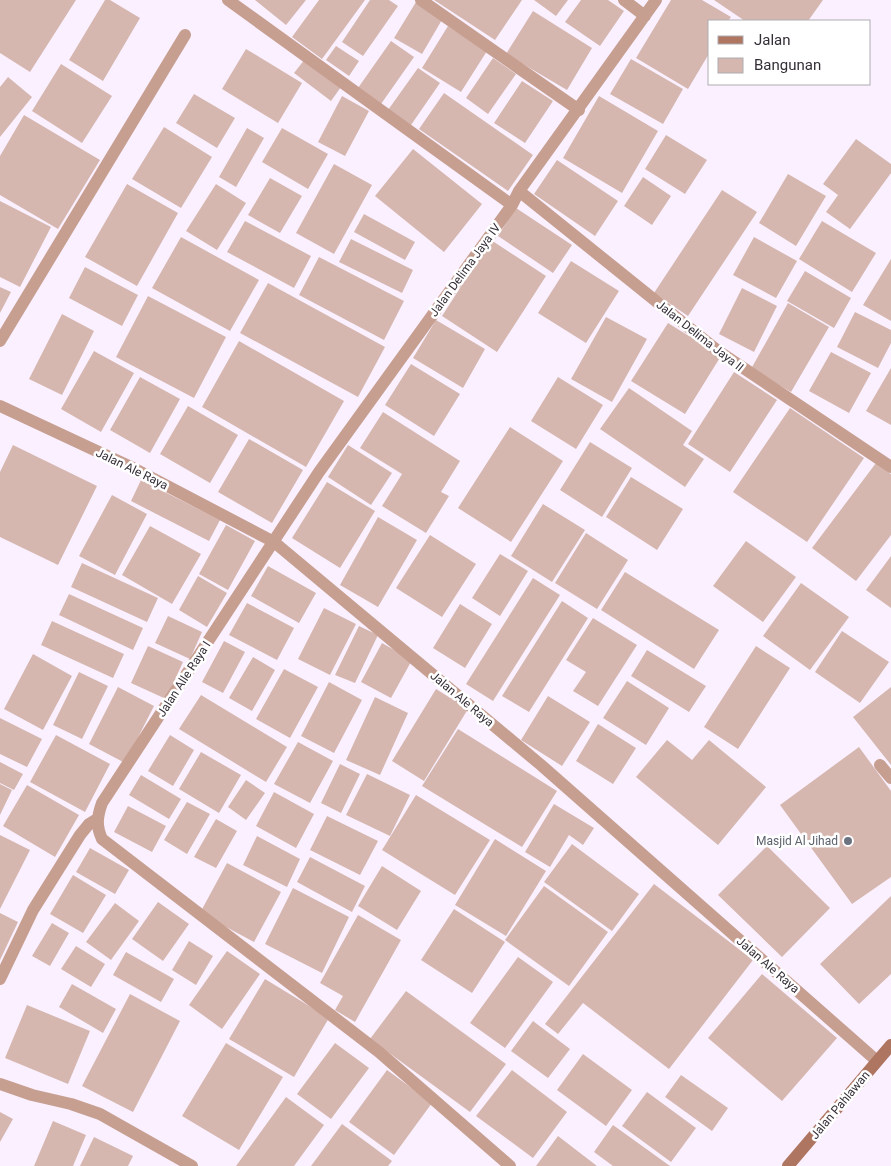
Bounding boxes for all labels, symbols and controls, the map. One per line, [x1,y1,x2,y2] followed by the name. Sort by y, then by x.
[708,20,871,85] legend
[754,31,791,49] text: Jalan
[754,56,821,74] text: Bangunan
[427,221,504,319] street label: Jalan Delima Jaya IV
[654,298,746,374] street label: Jalan Delima Jaya II
[94,446,170,492] street label: Jalan Ale Raya
[154,639,214,719] street label: Jalan Alle Raya I
[428,668,496,730] street label: Jalan Ale Raya
[756,834,838,848] place label: Masjid Al Jihad
[842,835,854,847] marker: Masjid Al Jihad
[734,934,802,996] street label: Jalan Ale Raya
[807,1068,873,1142] street label: Jalan Pahlawan

